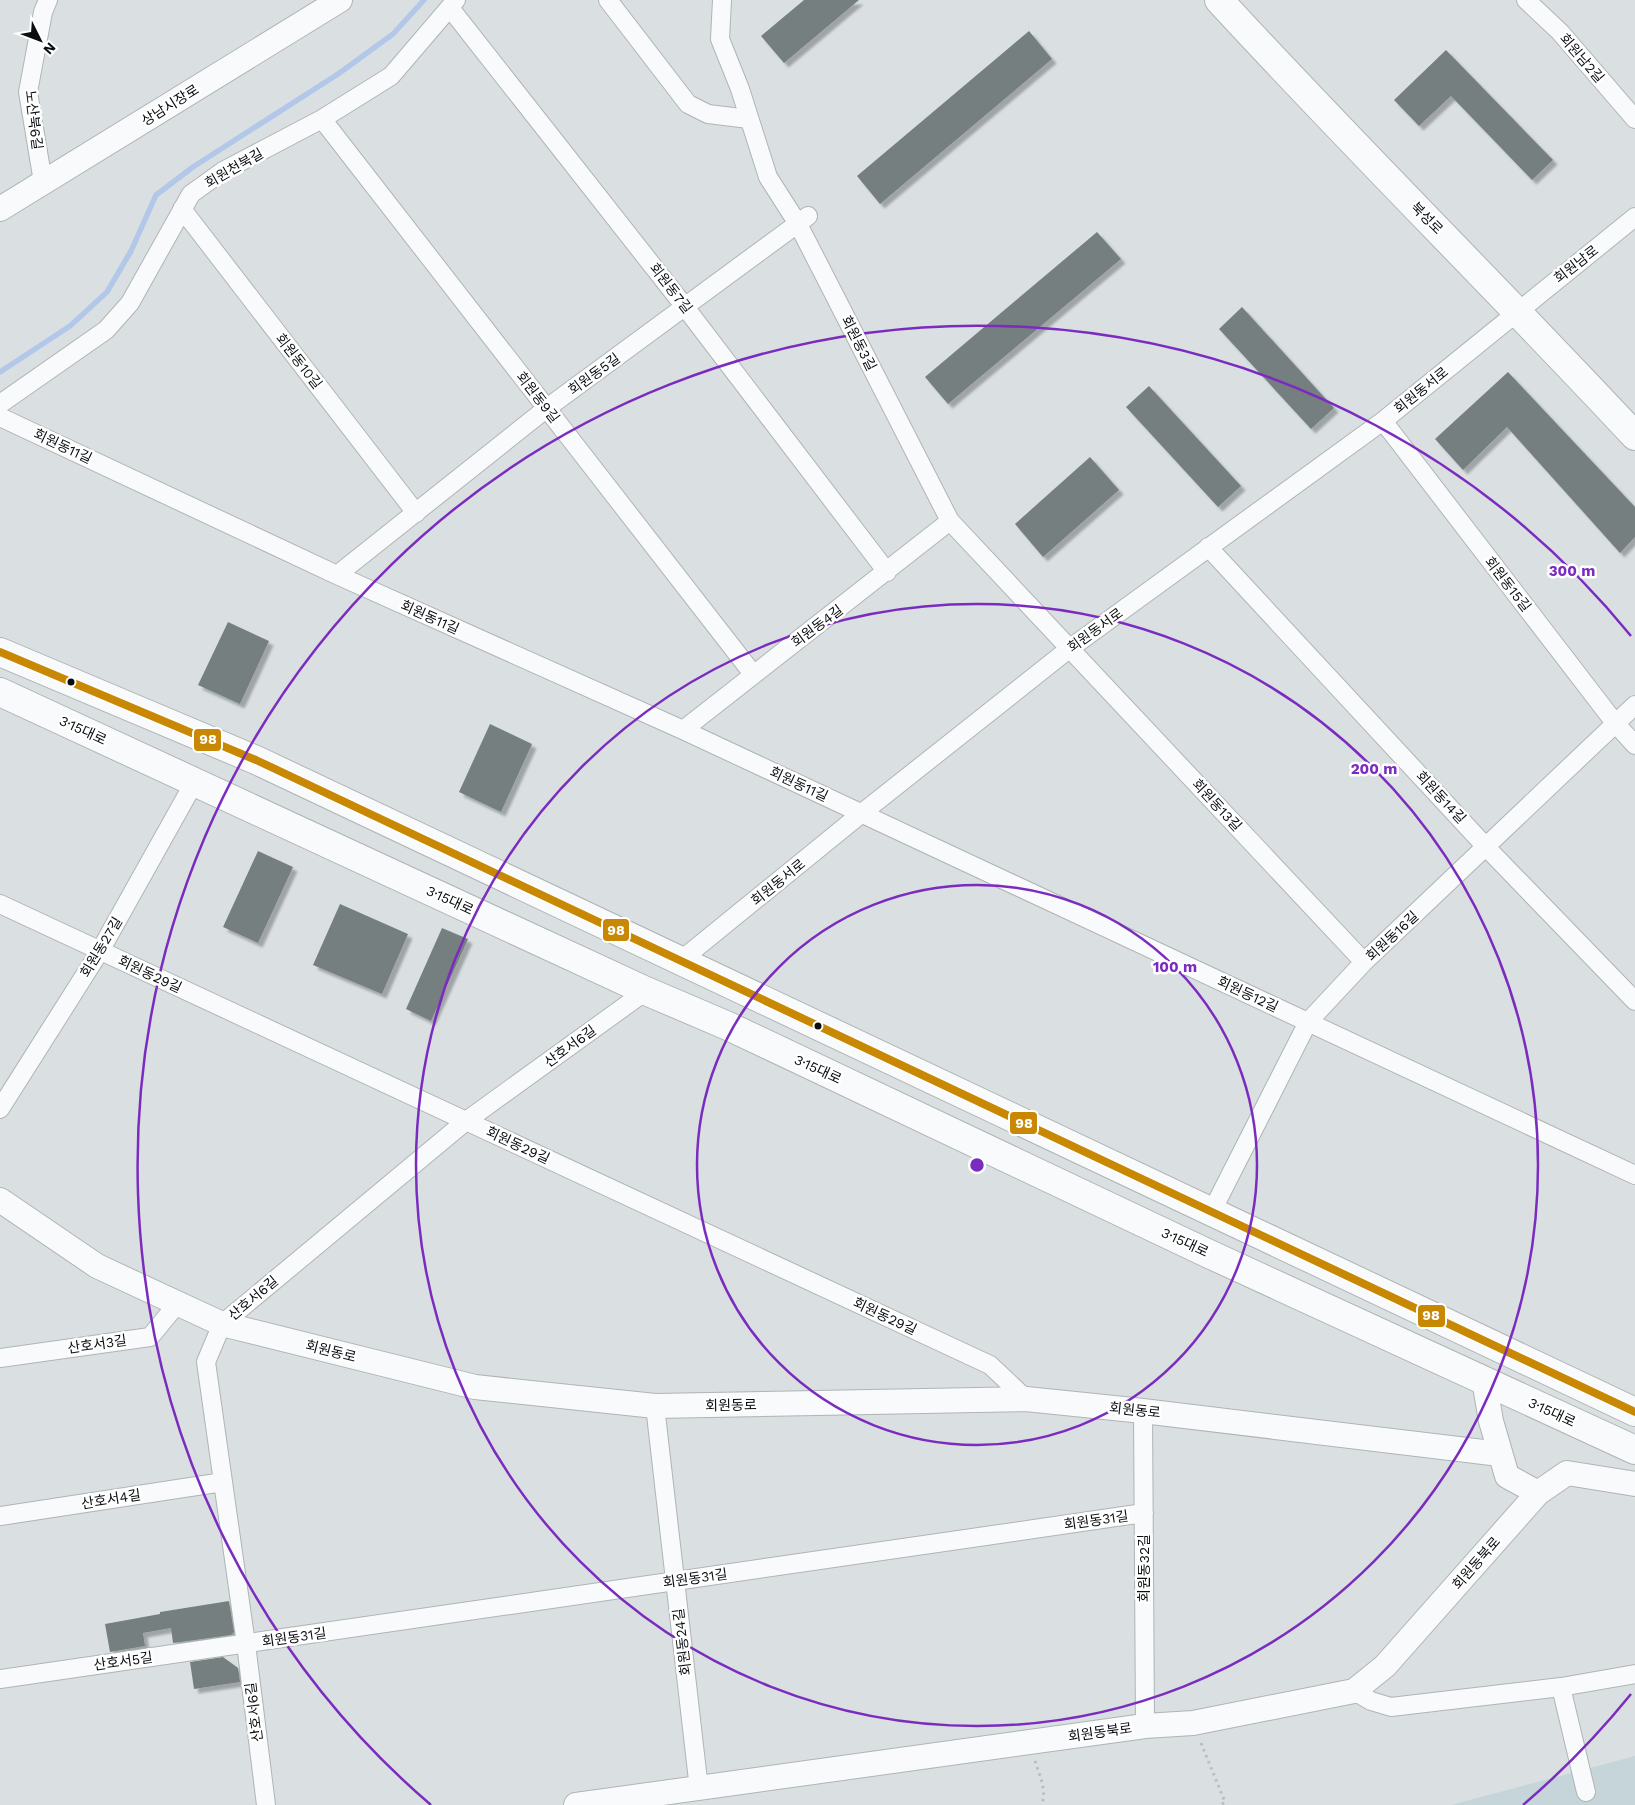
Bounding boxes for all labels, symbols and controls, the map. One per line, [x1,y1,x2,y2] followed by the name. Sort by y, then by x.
[15,15,65,65] north arrow
[1556,30,1608,86] street label: 회원남2길
[40,39,59,58] text: N
[138,81,202,129] street label: 상남시장로
[22,89,46,151] street label: 노산북6길
[202,145,266,191] street label: 회원천북길
[1408,199,1446,237] street label: 북성로
[1551,242,1601,286] street label: 회원남로
[646,260,696,316] street label: 회원동7길
[838,313,880,373] street label: 회원동3길
[272,330,326,392] street label: 회원동10길
[565,350,623,398] street label: 회원동5길
[1391,363,1451,416] street label: 회원동서로
[513,368,563,426] street label: 회원동9길
[31,426,95,466] street label: 회원동11길
[1482,553,1534,615] street label: 회원동15길
[1549,562,1595,580] text: 300 m
[398,597,462,637] street label: 회원동11길
[788,602,846,650] street label: 회원동4길
[1064,605,1126,655] street label: 회원동서로
[66,677,76,687] unlabelled marker
[57,712,109,748] street label: 3·15대로
[193,728,222,752] line badge: 98
[199,731,217,747] text: 98
[1351,760,1397,778] text: 200 m
[767,764,831,804] street label: 회원동11길
[1413,768,1469,826] street label: 회원동14길
[1189,776,1245,834] street label: 회원동13길
[748,855,808,908] street label: 회원동서로
[424,882,476,918] street label: 3·15대로
[1363,908,1421,964] street label: 회원동16길
[77,914,125,980] street label: 회원동27길
[602,918,630,942] line badge: 98
[607,922,625,938] text: 98
[116,952,184,996] street label: 회원동29길
[1153,958,1197,976] text: 100 m
[1215,973,1281,1015] street label: 회원동12길
[813,1021,823,1031] unlabelled marker
[541,1022,599,1070] street label: 산호서6길
[792,1051,844,1087] street label: 3·15대로
[1009,1111,1038,1135] line badge: 98
[1015,1115,1033,1131] text: 98
[484,1123,552,1167] street label: 회원동29길
[968,1156,986,1174] centre of rings
[1159,1224,1211,1260] street label: 3·15대로
[225,1273,281,1323] street label: 산호서6길
[851,1294,919,1338] street label: 회원동29길
[1417,1304,1446,1328] line badge: 98
[1422,1307,1440,1323] text: 98
[66,1332,128,1356] street label: 산호서3길
[304,1337,358,1365] street label: 회원동로
[1526,1394,1578,1430] street label: 3·15대로
[705,1397,757,1413] street label: 회원동로
[1109,1399,1162,1421] street label: 회원동로
[80,1486,142,1512] street label: 산호서4길
[1063,1508,1129,1532] street label: 회원동31길
[1449,1533,1503,1593] street label: 회원동북로
[1136,1534,1152,1602] street label: 회원동32길
[662,1566,728,1590] street label: 회원동31길
[670,1607,694,1677] street label: 회원동24길
[261,1625,327,1649] street label: 회원동31길
[92,1649,154,1673] street label: 산호서5길
[242,1681,266,1743] street label: 산호서6길
[1067,1720,1133,1744] street label: 회원동북로

